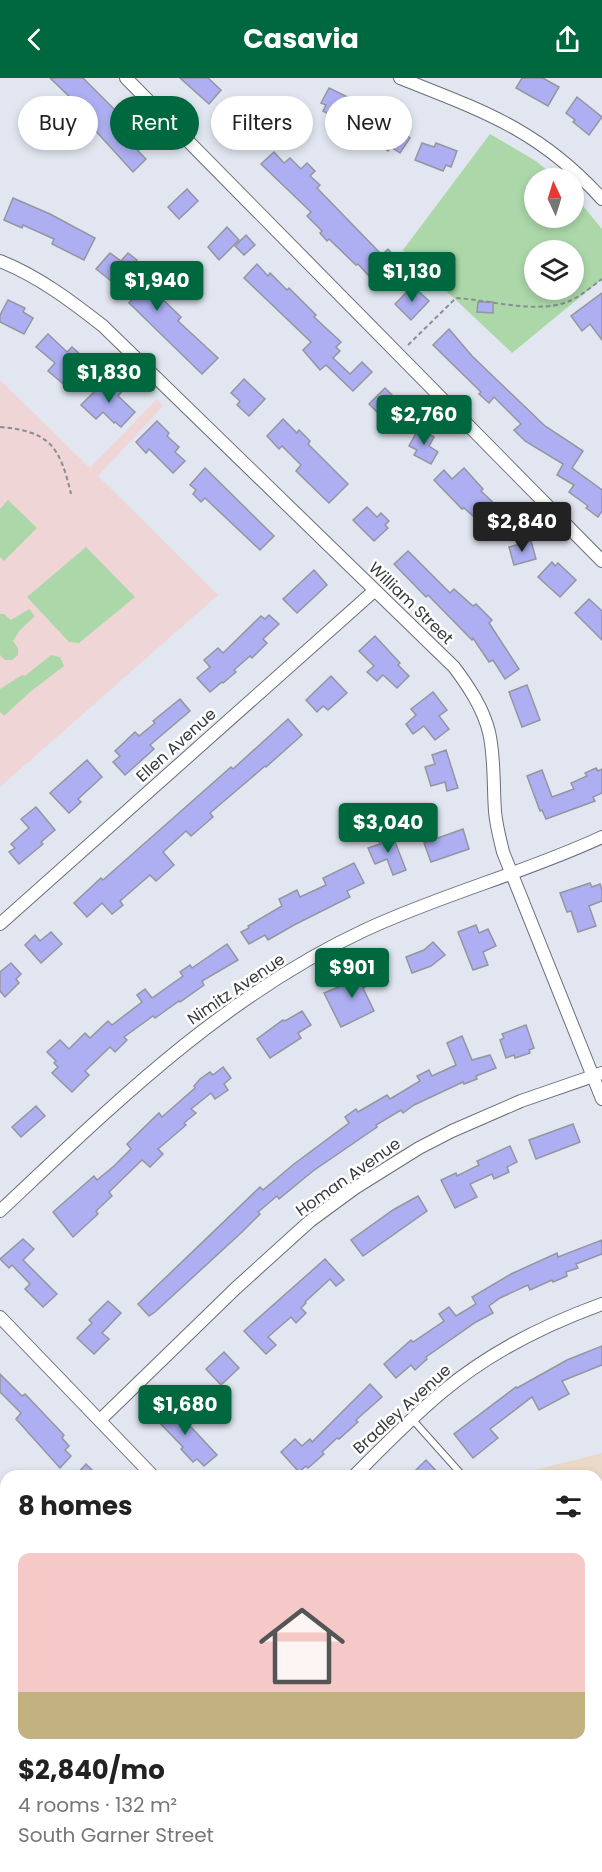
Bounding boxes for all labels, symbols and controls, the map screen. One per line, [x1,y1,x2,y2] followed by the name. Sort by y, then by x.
[243,20,359,57] text: Casavia
[18,23,51,56] icon: back
[551,23,584,56] icon: share
[18,96,98,150] chip: Buy
[110,96,199,150] chip: Rent
[211,96,313,150] chip: Filters
[325,96,412,150] chip: New
[524,168,584,228] north arrow
[524,168,584,300] map controls
[524,240,584,300] button: layers
[363,252,461,303] pin: $1,130
[382,257,442,285] text: $1,130
[108,261,206,312] pin: $1,940
[124,266,190,294] text: $1,940
[60,353,158,404] pin: $1,830
[77,358,141,386] text: $1,830
[375,395,473,446] pin: $2,760
[391,400,457,428] text: $2,760
[473,502,571,553] pin: $2,840
[487,507,557,535] text: $2,840
[364,557,459,650] street label: William Street
[131,703,221,787] street label: Ellen Avenue
[339,803,437,854] pin: $3,040
[353,808,423,836] text: $3,040
[183,948,289,1030] street label: Nimitz Avenue
[316,948,388,999] pin: $901
[329,953,375,981] text: $901
[291,1132,405,1222] street label: Homan Avenue
[348,1359,456,1459] street label: Bradley Avenue
[136,1385,234,1436] pin: $1,680
[152,1390,218,1418] text: $1,680
[18,1488,133,1524] text: 8 homes
[552,1490,585,1523] icon: filters
[248,1592,356,1700] icon: home
[18,1752,165,1788] text: $2,840/mo
[18,1791,177,1819] text: 4 rooms · 132 m²
[18,1821,214,1849] text: South Garner Street

